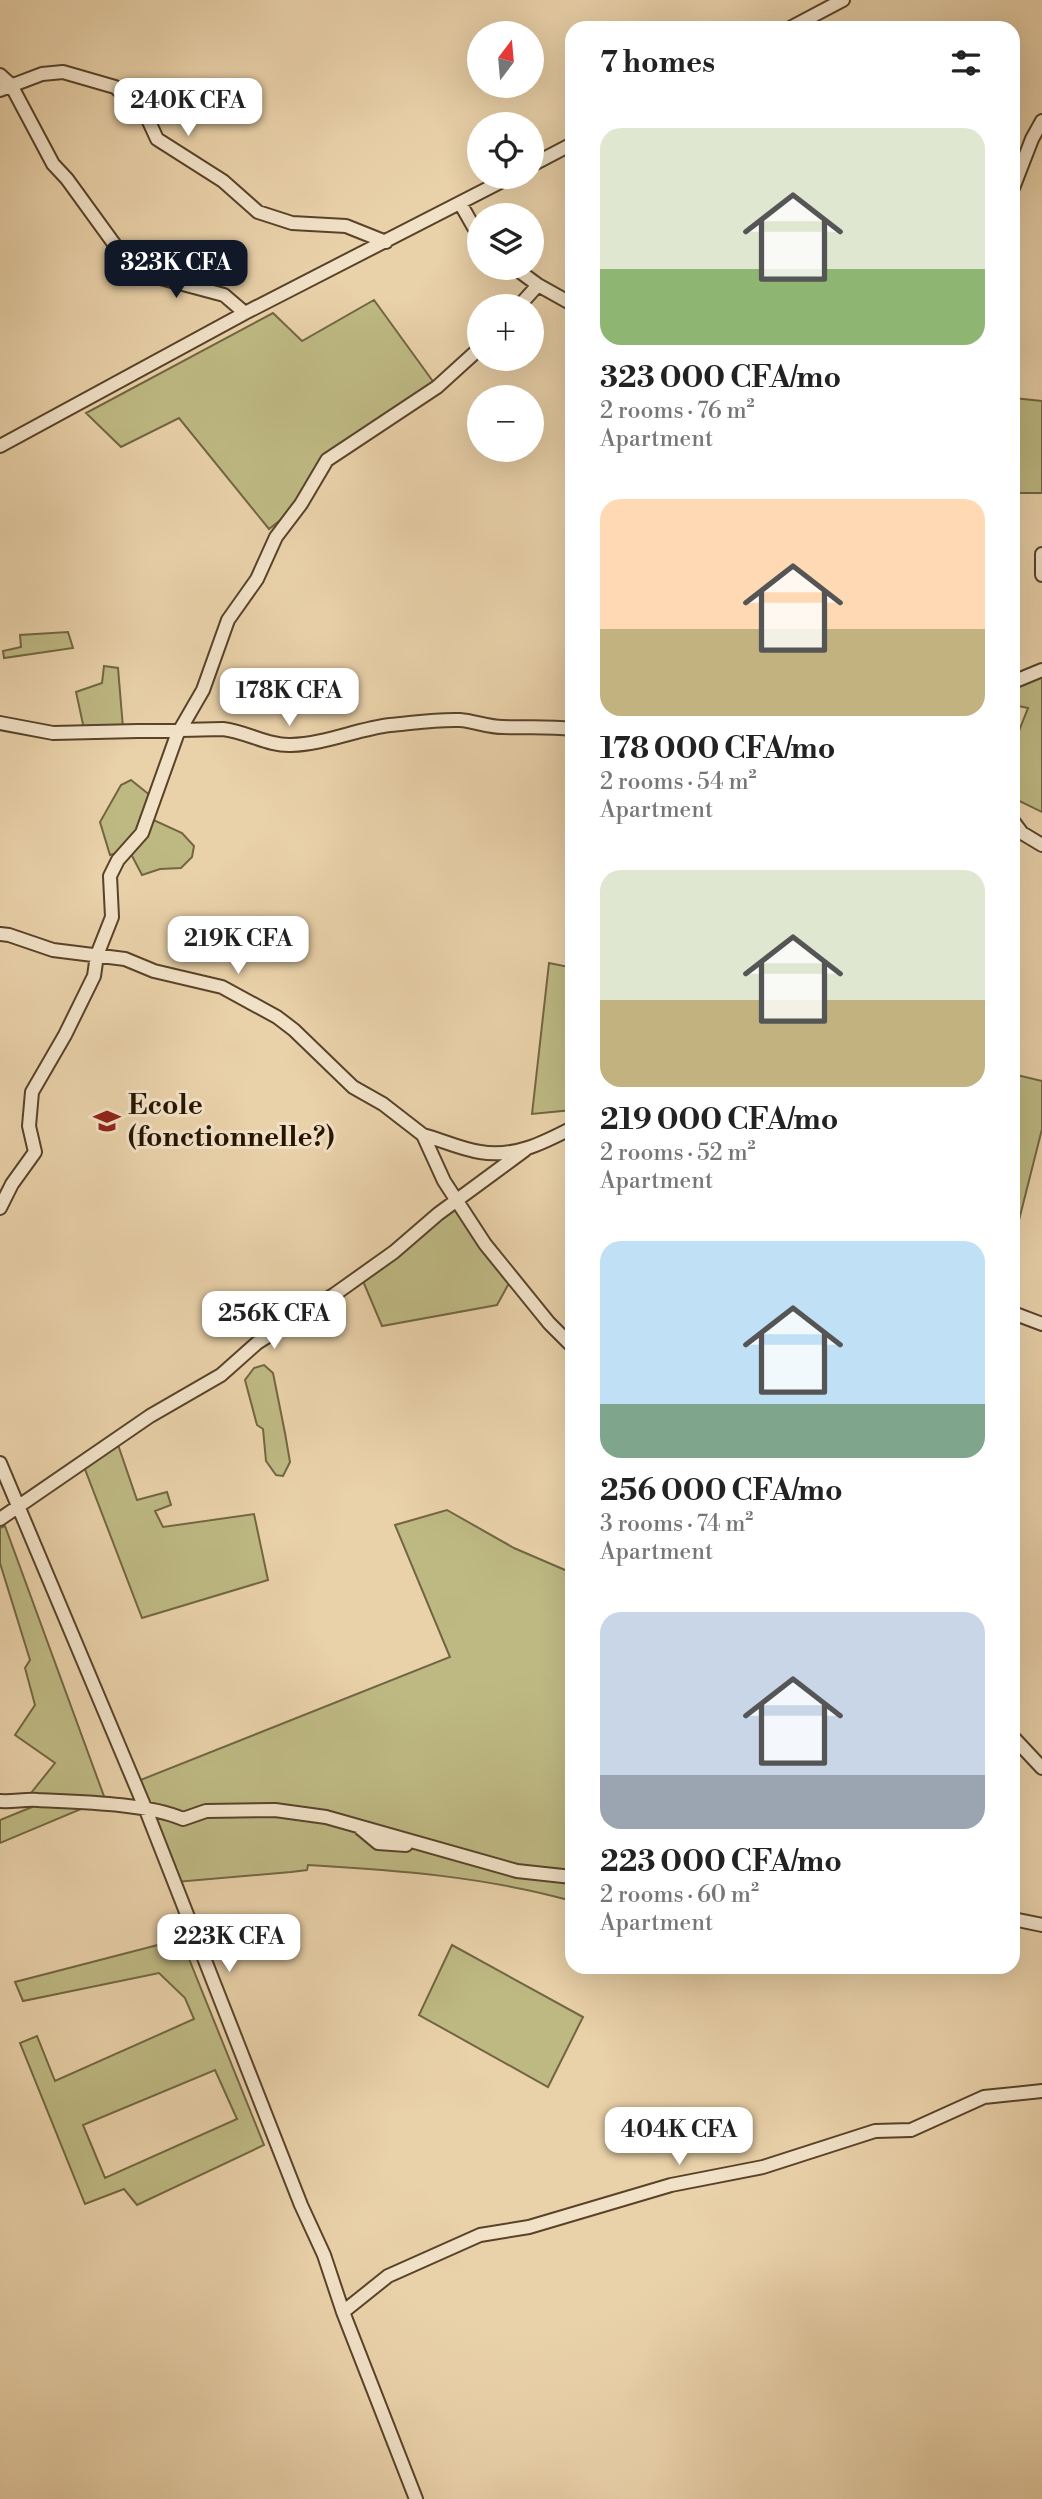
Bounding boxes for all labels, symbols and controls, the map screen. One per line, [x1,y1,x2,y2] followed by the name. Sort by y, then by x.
[467,21,544,98] north arrow
[467,21,544,462] map controls
[600,44,715,82] text: 7 homes
[947,44,985,82] icon: filters
[116,78,260,138] pin: 240K CFA
[130,87,246,115] text: 240K CFA
[467,112,544,189] button: locate
[730,174,856,300] icon: home
[467,203,544,280] button: layers
[104,240,248,300] pin: 323K CFA
[121,249,231,277] text: 323K CFA
[467,294,544,371] button: +
[600,359,841,397] text: 323 000 CFA/mo
[467,385,544,462] button: −
[600,397,755,425] text: 2 rooms · 76 m²
[600,425,713,453] text: Apartment
[730,545,856,671] icon: home
[217,668,361,728] pin: 178K CFA
[236,677,342,705] text: 178K CFA
[600,730,835,768] text: 178 000 CFA/mo
[600,768,757,796] text: 2 rooms · 54 m²
[600,796,713,824] text: Apartment
[166,916,310,976] pin: 219K CFA
[730,916,856,1042] icon: home
[184,925,292,953] text: 219K CFA
[128,1088,334,1155] place label: Ecole (fonctionnelle?)
[600,1101,838,1139] text: 219 000 CFA/mo
[92,1106,122,1136] school or university icon: Ecole (fonctionnelle?)
[600,1139,756,1167] text: 2 rooms · 52 m²
[600,1167,713,1195] text: Apartment
[730,1287,856,1413] icon: home
[202,1292,346,1351] pin: 256K CFA
[218,1300,330,1328] text: 256K CFA
[600,1472,843,1510] text: 256 000 CFA/mo
[600,1510,753,1538] text: 3 rooms · 74 m²
[600,1538,713,1566] text: Apartment
[730,1658,856,1784] icon: home
[600,1843,842,1881] text: 223 000 CFA/mo
[600,1881,759,1909] text: 2 rooms · 60 m²
[600,1909,713,1937] text: Apartment
[157,1914,301,1974] pin: 223K CFA
[173,1923,285,1951] text: 223K CFA
[607,2108,751,2167] pin: 404K CFA
[621,2116,737,2144] text: 404K CFA

